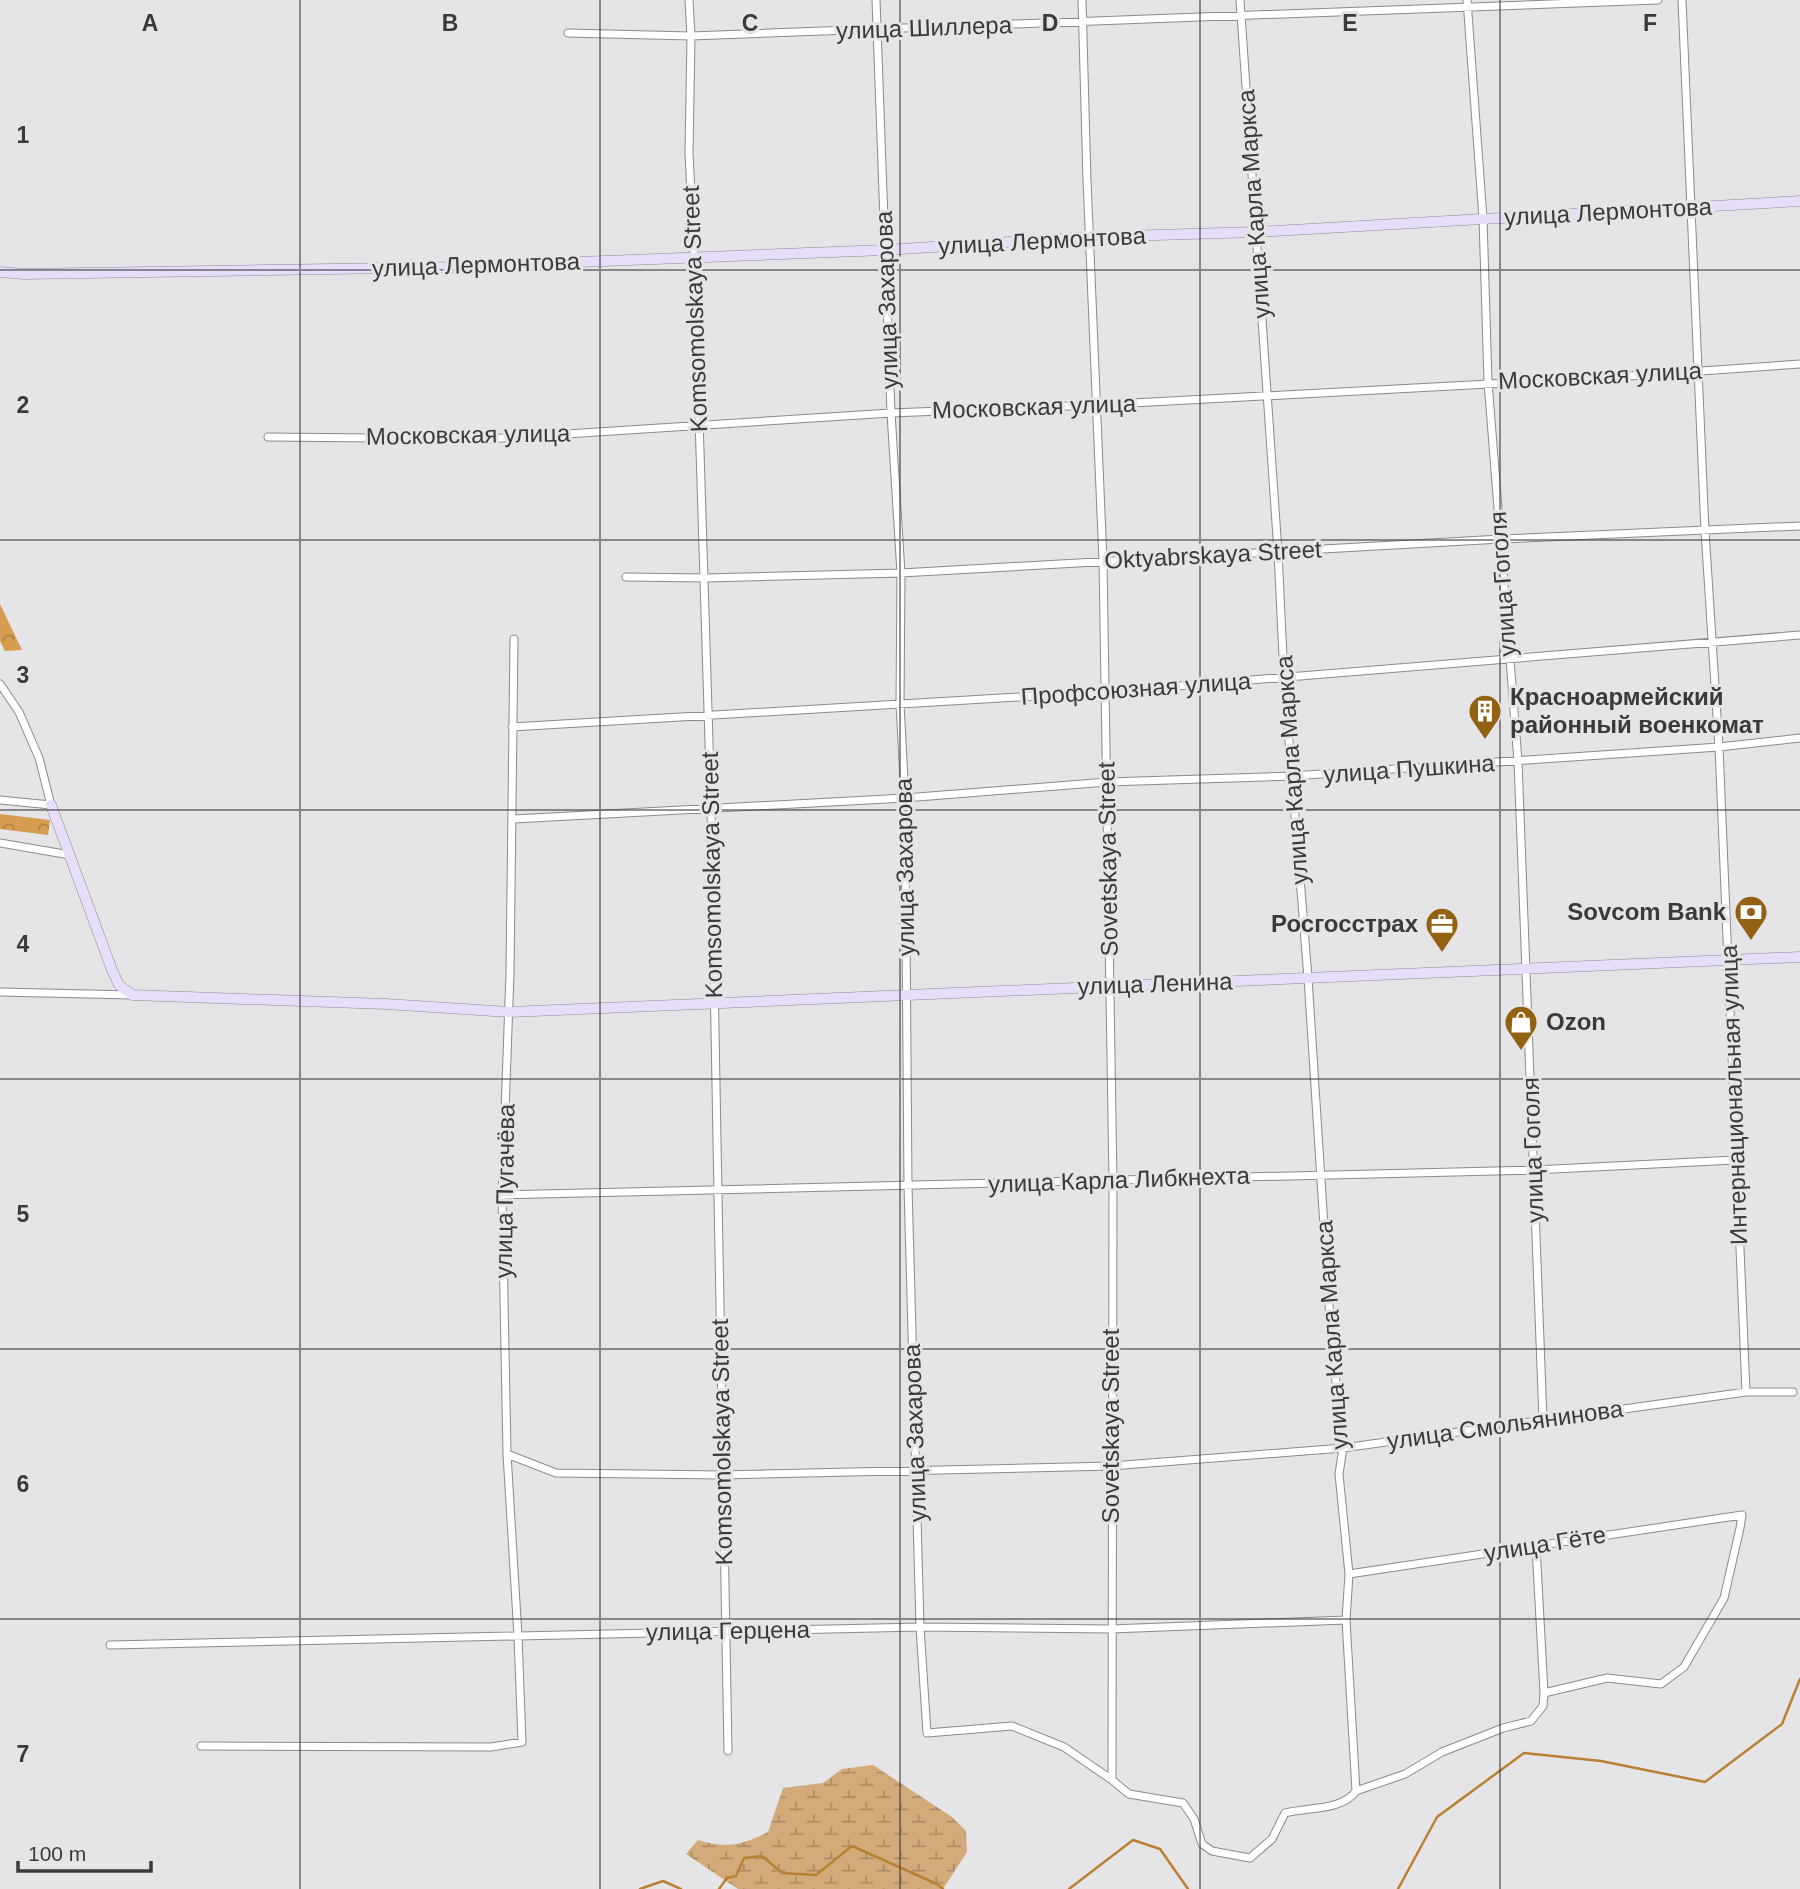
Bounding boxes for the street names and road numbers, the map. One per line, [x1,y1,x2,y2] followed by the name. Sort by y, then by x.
[836,11,1013,44] street label: улица Шиллера
[1232,88,1275,319] street label: улица Карла Маркса
[677,185,712,433] street label: Komsomolskaya Street
[1503,193,1713,230] street label: улица Лермонтова
[870,210,903,389] street label: улица Захарова
[937,222,1147,259] street label: улица Лермонтова
[372,247,581,282] street label: улица Лермонтова
[1497,357,1703,394] street label: Московская улица
[931,389,1137,424] street label: Московская улица
[366,419,571,450] street label: Московская улица
[1484,511,1521,658] street label: улица Гоголя
[1104,535,1323,574] street label: Oktyabrskaya Street
[1270,654,1313,885] street label: улица Карла Маркса
[1020,667,1253,710] street label: Профсоюзная улица
[1322,749,1496,788] street label: улица Пушкина
[696,751,727,999] street label: Komsomolskaya Street
[1092,761,1123,957] street label: Sovetskaya Street
[889,777,920,956] street label: улица Захарова
[1715,944,1752,1246] street label: Интернациональная улица
[1077,967,1234,1000] street label: улица Ленина
[1516,1077,1549,1223] street label: улица Гоголя
[489,1103,520,1279] street label: улица Пугачёва
[988,1161,1251,1198] street label: улица Карла Либкнехта
[1310,1219,1353,1450] street label: улица Карла Маркса
[706,1318,737,1566] street label: Komsomolskaya Street
[1097,1328,1124,1523] street label: Sovetskaya Street
[898,1343,931,1522] street label: улица Захарова
[1385,1394,1625,1454] street label: улица Смольянинова
[1482,1521,1608,1566] street label: улица Гёте
[646,1616,811,1645] street label: улица Герцена

